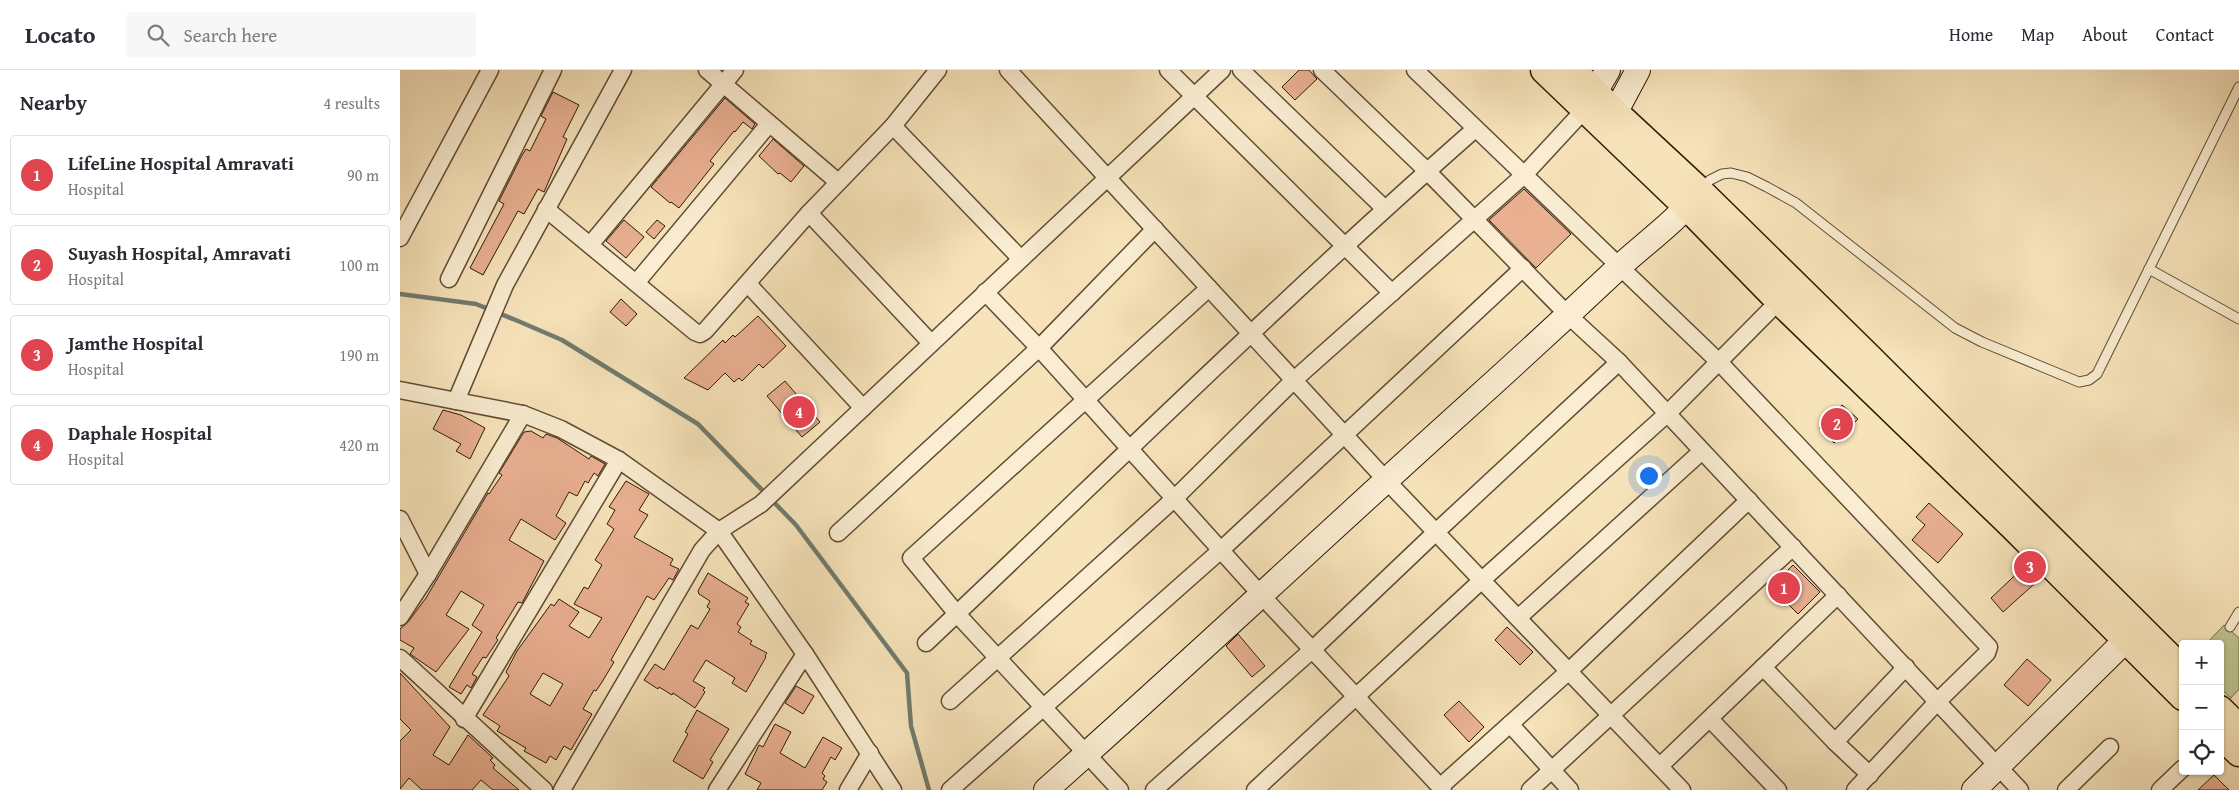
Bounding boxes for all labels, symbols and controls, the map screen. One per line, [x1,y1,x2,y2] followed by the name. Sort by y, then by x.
[126,12,476,57] search box
[25,17,96,52] text: Locato
[144,21,172,49] icon: search
[184,21,277,49] text: Search here
[1949,21,1993,48] text: Home
[2021,21,2054,48] text: Map
[2082,21,2128,48] text: About
[2156,21,2214,48] text: Contact
[20,87,87,118] text: Nearby
[323,91,380,115] text: 4 results
[68,149,294,177] text: LifeLine Hospital Amravati
[33,163,41,187] text: 1
[347,163,379,187] text: 90 m
[68,177,124,201] text: Hospital
[68,239,291,267] text: Suyash Hospital, Amravati
[33,253,41,277] text: 2
[339,253,379,277] text: 100 m
[68,267,124,291] text: Hospital
[68,329,203,357] text: Jamthe Hospital
[33,343,41,367] text: 3
[339,343,379,367] text: 190 m
[68,357,124,381] text: Hospital
[783,393,815,431] pin: 4
[1821,405,1853,443] pin: 2
[68,419,212,447] text: Daphale Hospital
[33,433,41,457] text: 4
[339,433,379,457] text: 420 m
[68,447,124,471] text: Hospital
[1636,463,1662,489] your location
[2014,548,2046,586] pin: 3
[1768,569,1800,607] pin: 1
[2179,640,2224,775] map controls
[2179,640,2224,685] button: +
[2179,685,2224,730] button: −
[2179,730,2224,775] button: locate

